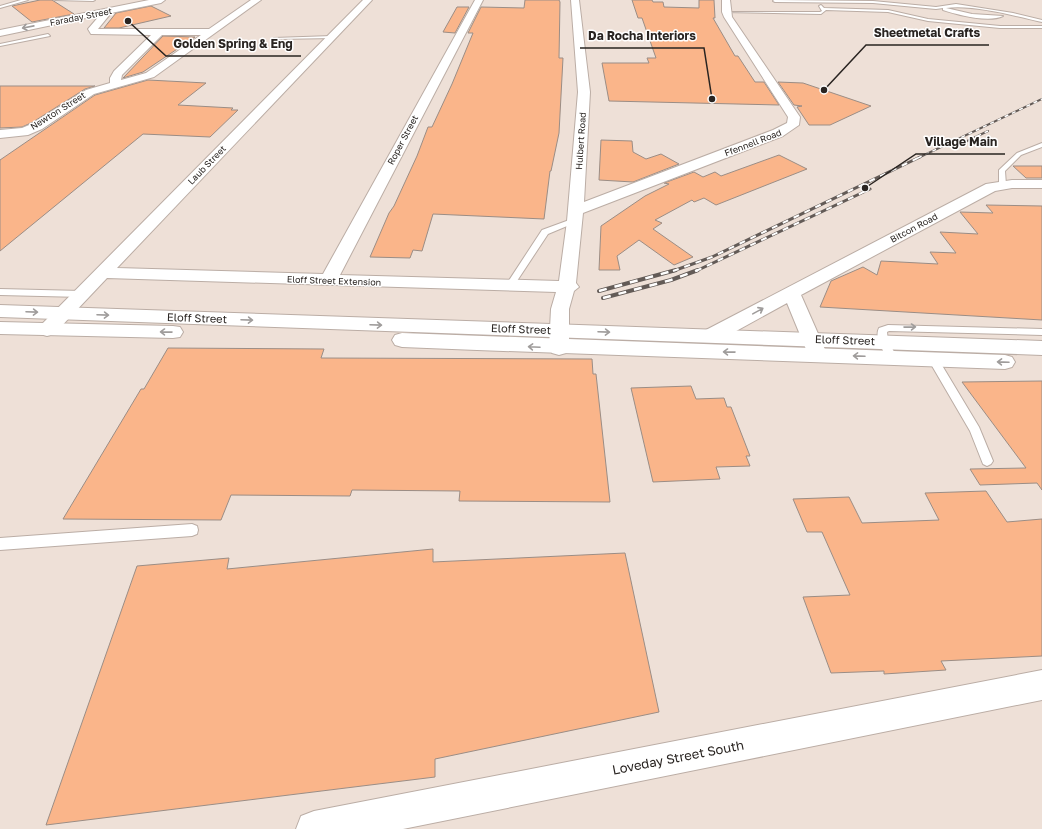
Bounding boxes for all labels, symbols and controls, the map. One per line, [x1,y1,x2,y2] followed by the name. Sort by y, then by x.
[49,5,113,28] street label: Faraday Street
[866,21,989,45] callout: Sheetmetal Crafts
[22,24,35,32] one-way arrow
[580,24,704,48] callout: Da Rocha Interiors
[874,25,981,40] text: Sheetmetal Crafts
[588,28,696,43] text: Da Rocha Interiors
[166,32,301,56] callout: Golden Spring & Eng
[173,36,293,51] text: Golden Spring & Eng
[28,89,88,132] street label: Newton Street
[573,112,588,170] street label: Hulbert Road
[385,113,420,166] street label: Roper Street
[723,127,783,158] street label: Ffennell Road
[916,130,1005,154] callout: Village Main
[925,134,997,149] text: Village Main
[185,143,228,187] street label: Laub Street
[888,210,939,245] street label: Bitcon Road
[287,273,381,288] street label: Eloff Street Extension
[751,306,763,314] one-way arrow
[25,308,38,316] one-way arrow
[167,310,227,325] street label: Eloff Street
[96,311,109,318] one-way arrow
[240,316,253,324] one-way arrow
[369,321,382,328] one-way arrow
[491,321,551,336] street label: Eloff Street
[903,324,916,331] one-way arrow
[160,328,173,336] one-way arrow
[597,329,610,336] one-way arrow
[815,332,875,347] street label: Eloff Street
[528,343,541,351] one-way arrow
[723,348,736,356] one-way arrow
[853,352,866,360] one-way arrow
[997,358,1010,365] one-way arrow
[611,736,745,778] street label: Loveday Street South

